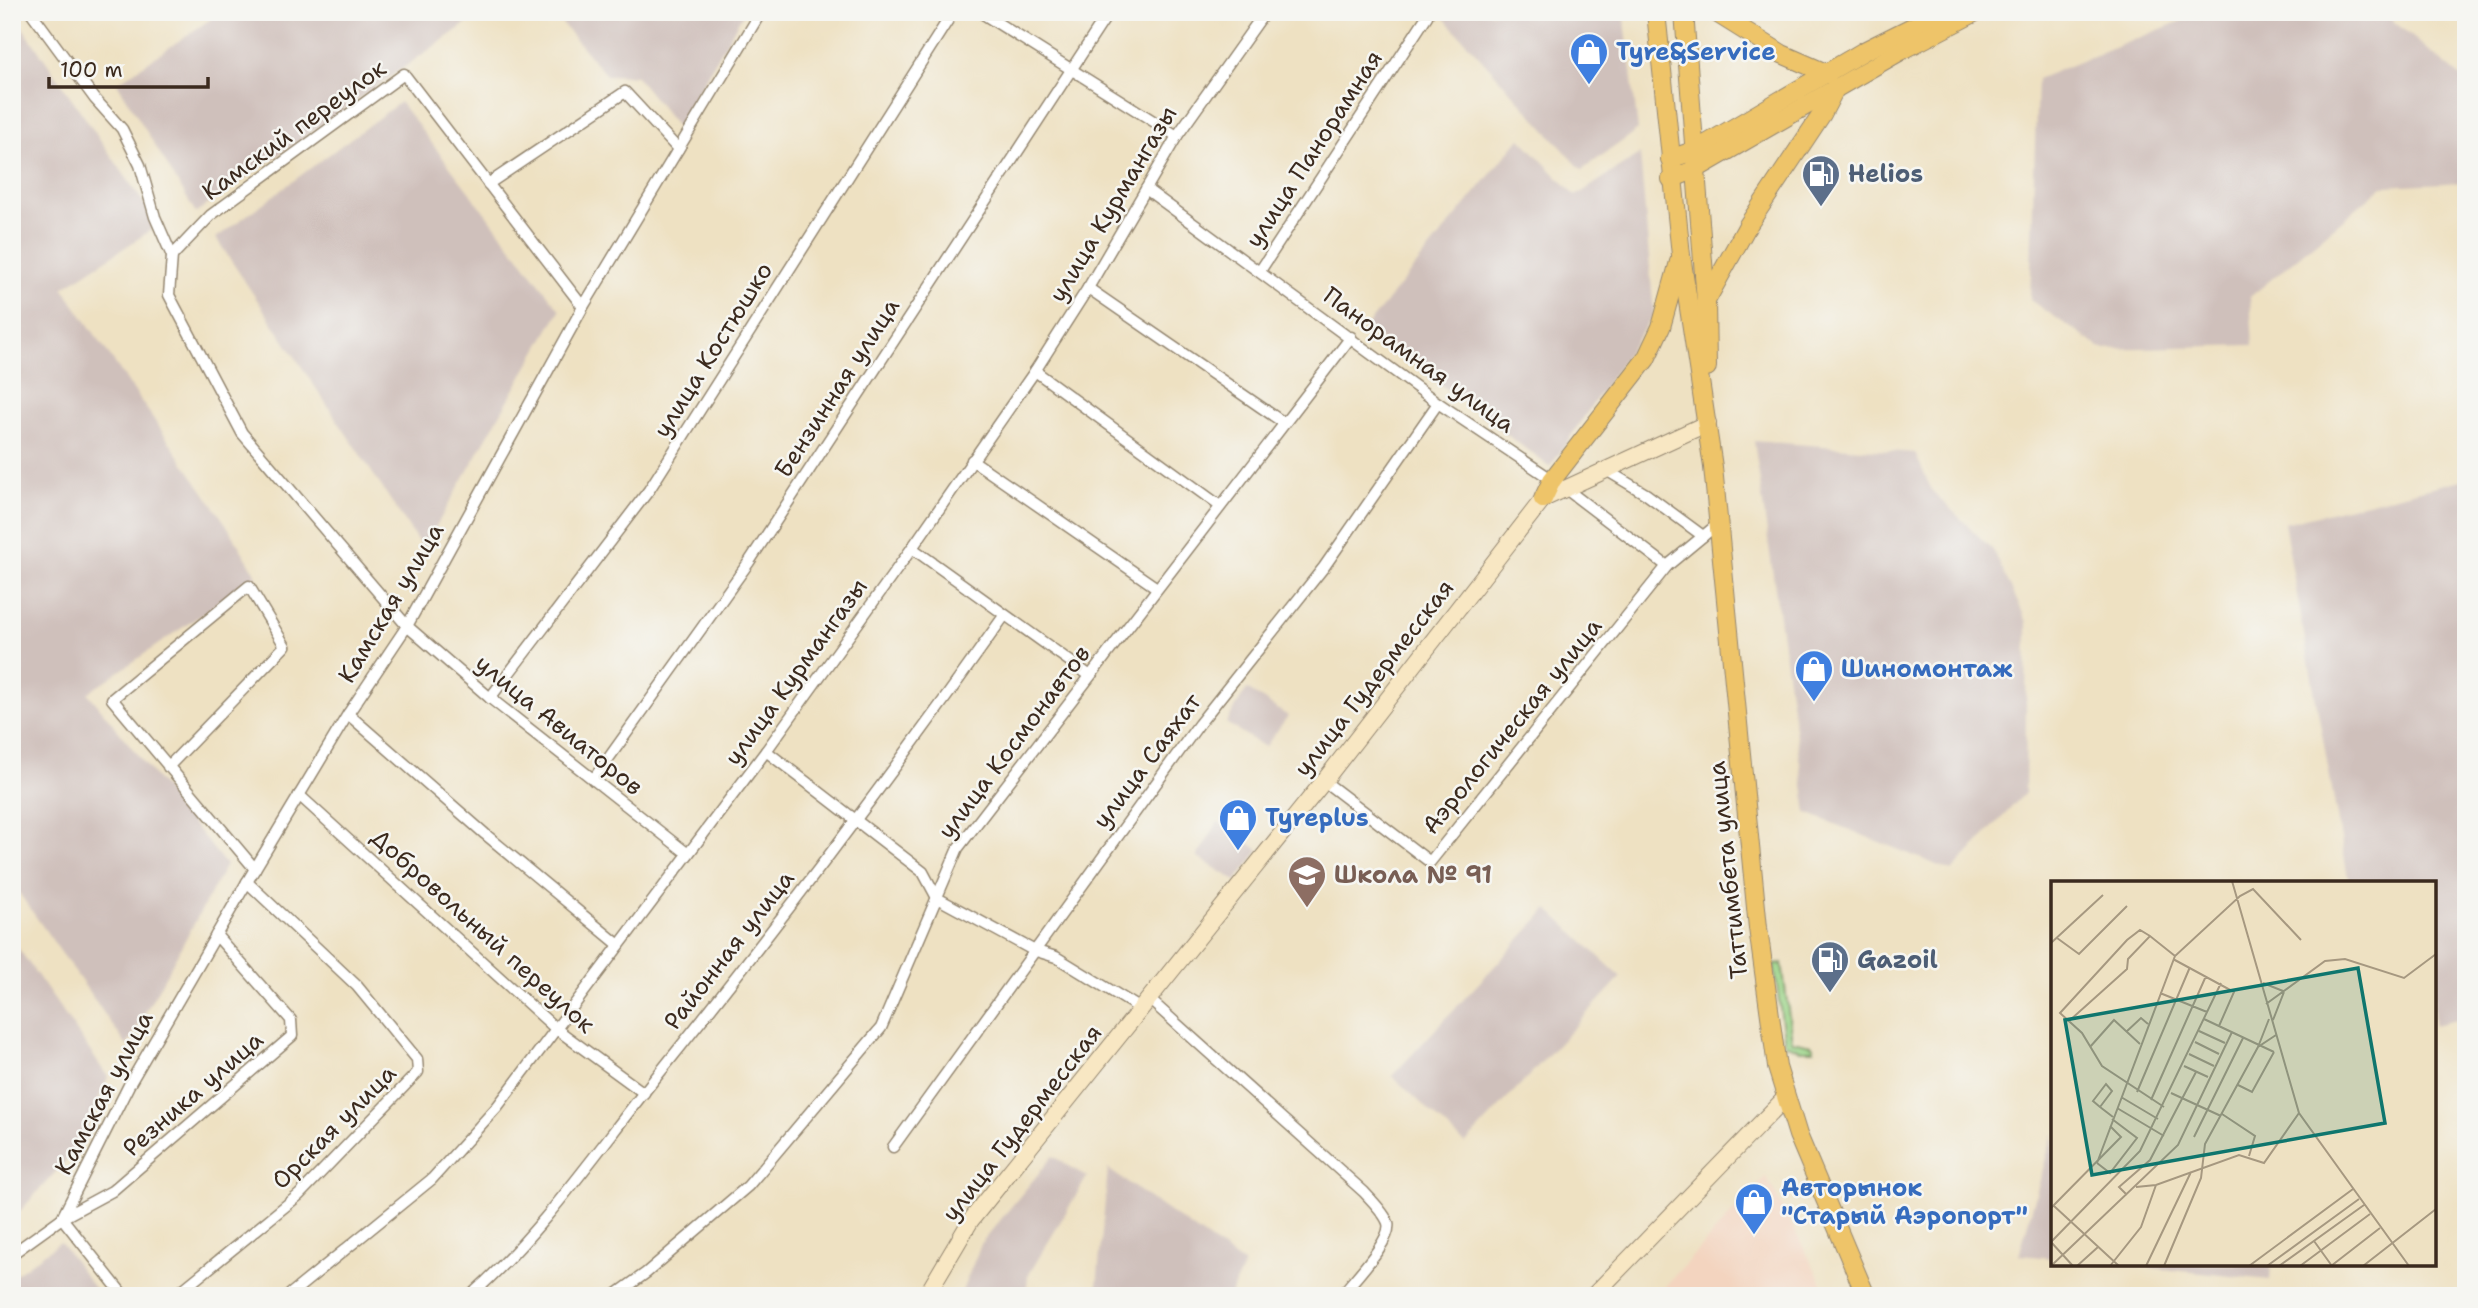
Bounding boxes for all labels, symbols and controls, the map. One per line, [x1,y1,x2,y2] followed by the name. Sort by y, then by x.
[1568,31,1610,86] shop icon: Tyre&Service
[1616,36,1776,68] place label: Tyre&Service
[1238,44,1390,254] street label: улица Панорамная
[49,46,208,90] scale bar
[196,52,393,208] street label: Камский переулок
[60,56,123,84] text: 100 m
[1042,100,1184,308] street label: улица Курмангазы
[1800,153,1842,208] fuel station icon: Helios
[1848,158,1923,190] place label: Helios
[646,256,780,444] street label: улица Костюшко
[1317,280,1521,440] street label: Панорамная улица
[767,292,907,484] street label: Бензинная улица
[331,517,451,689] street label: Камская улица
[717,572,875,772] street label: улица Курмангазы
[1287,573,1461,783] street label: улица Гудермесская
[1415,611,1609,841] street label: Аэрологическая улица
[931,639,1097,845] street label: улица Космонавтов
[468,647,650,803] street label: улица Авиаторов
[1793,648,1835,703] shop icon: Шиномонтаж
[1841,653,2013,685] place label: Шиномонтаж
[1086,686,1209,835] street label: улица Саяхат
[1701,759,1755,981] street label: Таттимбета улица
[1217,797,1259,852] shop icon: Tyreplus
[1265,802,1369,834] place label: Tyreplus
[364,822,602,1040] street label: Добровольный переулок
[1286,854,1328,909] school or university icon: Школа № 91
[1334,859,1492,891] place label: Школа № 91
[657,864,801,1036] street label: Районная улица
[2051,881,2436,1266] inset map
[1809,939,1851,994] fuel station icon: Gazoil
[1857,944,1938,976] place label: Gazoil
[47,1005,161,1181] street label: Камская улица
[935,1018,1109,1228] street label: улица Гудермесская
[116,1024,270,1164] street label: Резника улица
[265,1058,403,1196] street label: Орская улица
[1781,1172,2028,1232] place label: Авторынок "Старый Аэропорт"
[1733,1181,1775,1236] shop icon: Авторынок "Старый Аэропорт"

